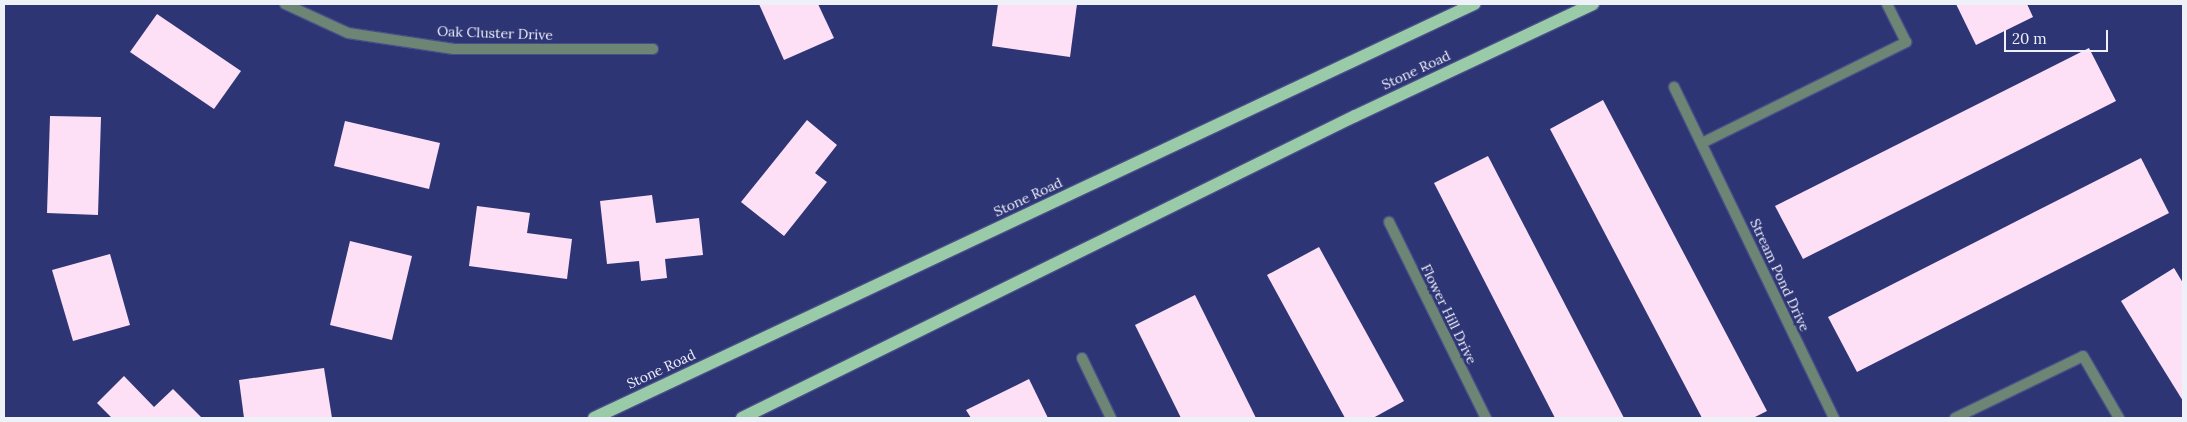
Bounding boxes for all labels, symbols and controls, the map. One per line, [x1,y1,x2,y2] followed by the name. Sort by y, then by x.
[2007,20,2111,52] scale bar
[437,23,553,43] street label: Oak Cluster Drive
[2012,29,2047,48] text: 20 m
[1379,47,1453,93] street label: Stone Road
[991,174,1065,220] street label: Stone Road
[1747,216,1813,334] street label: Stream Pond Drive
[1418,261,1480,367] street label: Flower Hill Drive
[624,346,698,392] street label: Stone Road

